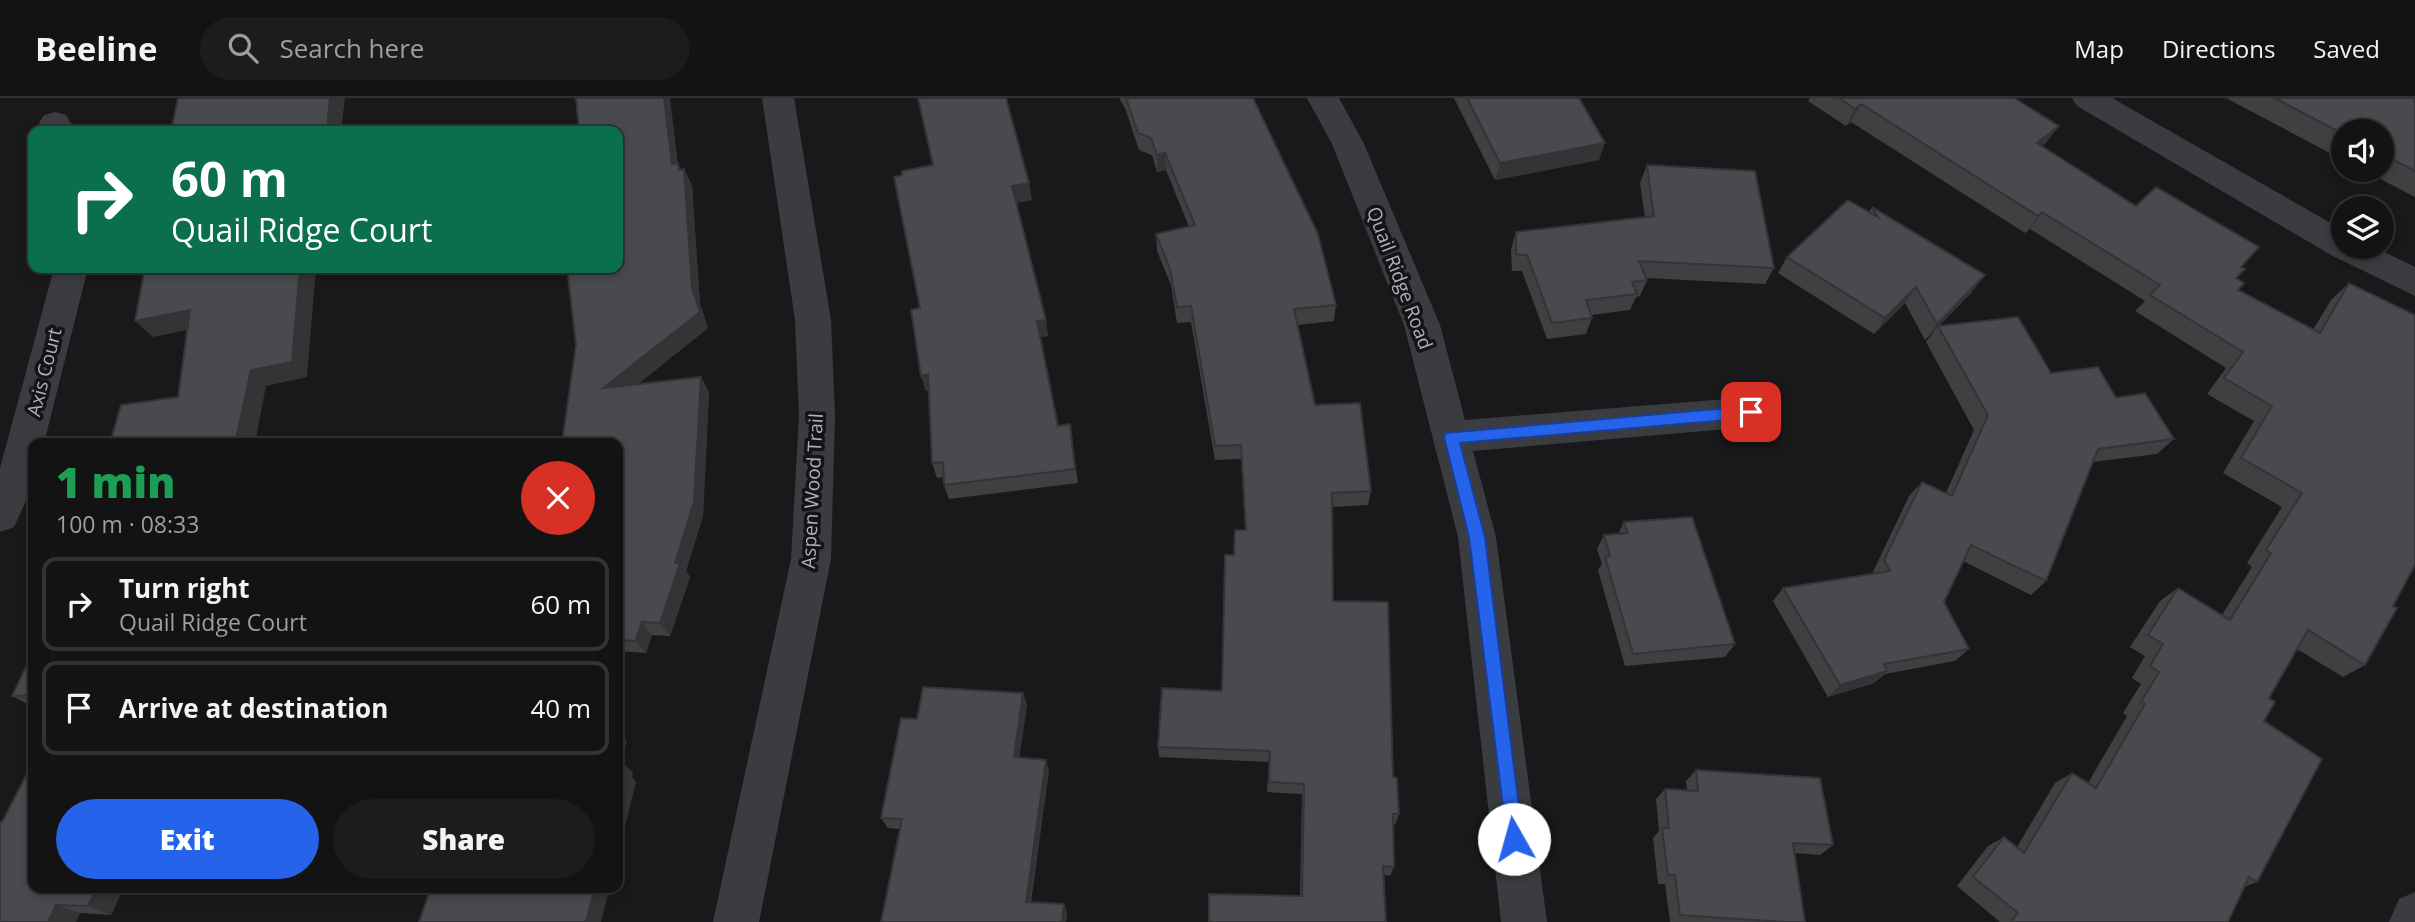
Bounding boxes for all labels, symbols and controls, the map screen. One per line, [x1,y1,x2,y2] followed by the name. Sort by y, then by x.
[200,17,690,80] search box
[35,26,158,71] text: Beeline
[224,29,262,67] icon: search
[280,30,424,66] text: Search here
[2074,32,2124,65] text: Map
[2162,32,2275,65] text: Directions
[2313,32,2380,65] text: Saved
[2331,119,2394,259] map controls
[2331,119,2394,182] button: sound
[171,145,288,211] text: 60 m
[56,154,147,245] icon: right
[2331,196,2394,259] button: layers
[1361,203,1439,353] street label: Quail Ridge Road
[171,208,432,251] text: Quail Ridge Court
[20,325,68,419] street label: Axis Court
[1721,382,1781,442] pin
[1732,393,1770,431] icon: arrive
[795,413,829,569] street label: Aspen Wood Trail
[56,453,175,510] text: 1 min
[521,461,595,535] button: close
[56,508,199,540] text: 100 m · 08:33
[119,570,250,606] text: Turn right
[60,585,98,623] icon: right
[530,586,591,622] text: 60 m
[119,606,307,638] text: Quail Ridge Court
[60,689,98,727] icon: arrive
[119,690,388,726] text: Arrive at destination
[530,690,591,726] text: 40 m
[56,799,319,879] button: Exit
[333,799,595,879] button: Share
[1477,802,1551,876] position arrow

